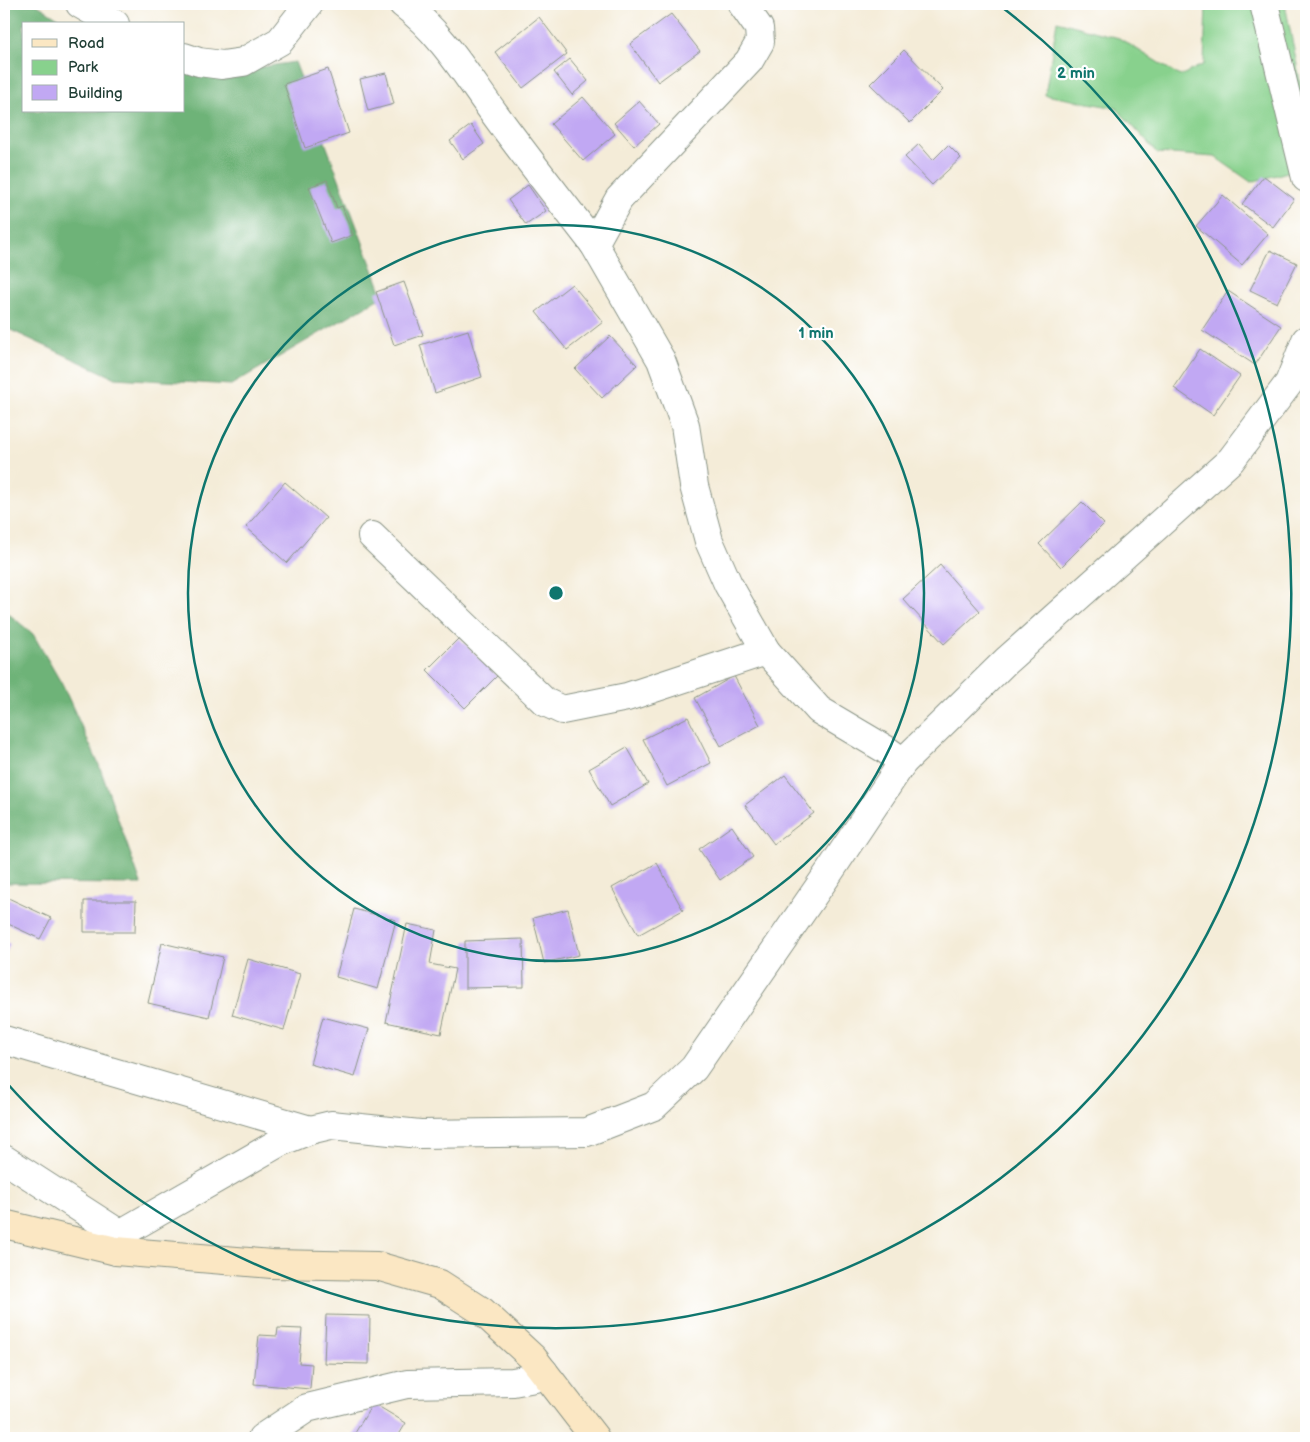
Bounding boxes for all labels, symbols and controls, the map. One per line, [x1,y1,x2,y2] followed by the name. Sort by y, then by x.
[22,22,185,112] legend
[68,34,104,53] text: Road
[68,58,99,77] text: Park
[1057,64,1095,83] text: 2 min
[68,84,123,103] text: Building
[798,324,834,343] text: 1 min
[547,584,565,602] centre of rings

